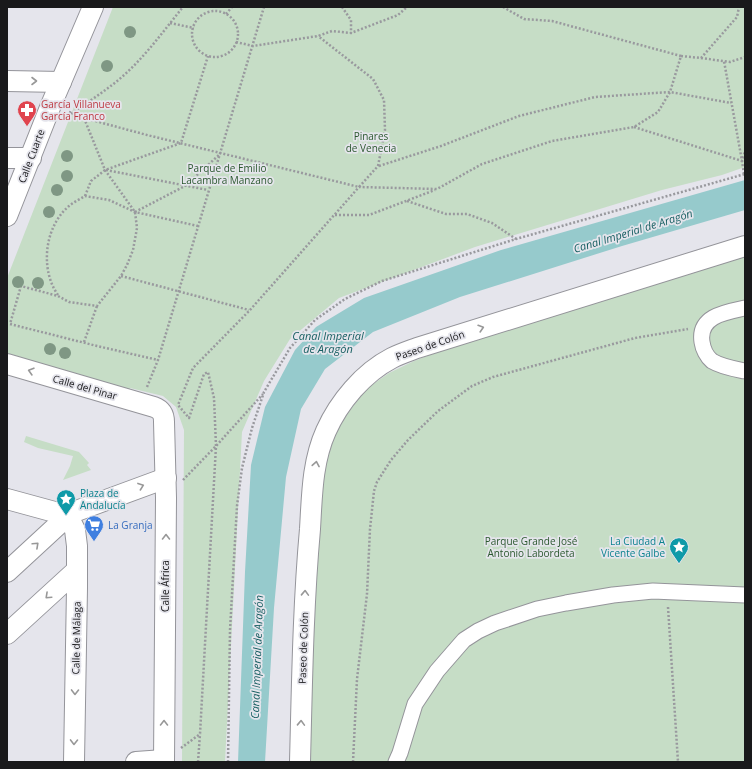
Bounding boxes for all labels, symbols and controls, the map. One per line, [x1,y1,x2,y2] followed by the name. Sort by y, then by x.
[31,77,37,85] one-way arrow
[41,97,121,123] place label: García Villanueva García Franco
[16,99,38,127] pharmacy icon: García Villanueva García Franco
[14,127,48,185] street label: Calle Cuarte
[346,129,396,155] park label: Pinares de Venecia
[181,161,273,187] park label: Parque de Emilio Lacambra Manzano
[571,205,694,256] water label: Canal Imperial de Aragón
[477,324,484,333] one-way arrow
[394,327,466,363] street label: Paseo de Colón
[292,328,364,356] water label: Canal Imperial de Aragón
[27,367,34,376] one-way arrow
[51,371,119,403] street label: Calle del Pinar
[311,460,320,467] one-way arrow
[138,483,145,491] one-way arrow
[80,486,126,512] place label: Plaza de Andalucía
[55,488,77,516] place icon: Plaza de Andalucía
[83,514,105,542] supermarket icon: La Granja
[108,518,153,532] place label: La Granja
[162,534,170,540] one-way arrow
[485,534,578,560] park label: Parque Grande José Antonio Labordeta
[601,534,666,560] place label: La Ciudad A Vicente Galbe
[668,536,690,564] place icon: La Ciudad A Vicente Galbe
[31,543,38,550] one-way arrow
[158,560,172,612] street label: Calle África
[301,590,309,596] one-way arrow
[45,591,53,599] one-way arrow
[247,595,266,719] water label: Canal Imperial de Aragón
[68,601,84,675] street label: Calle de Málaga
[295,612,311,684] street label: Paseo de Colón
[71,689,79,695] one-way arrow
[160,720,168,726] one-way arrow
[297,720,306,726] one-way arrow
[70,739,78,745] one-way arrow

